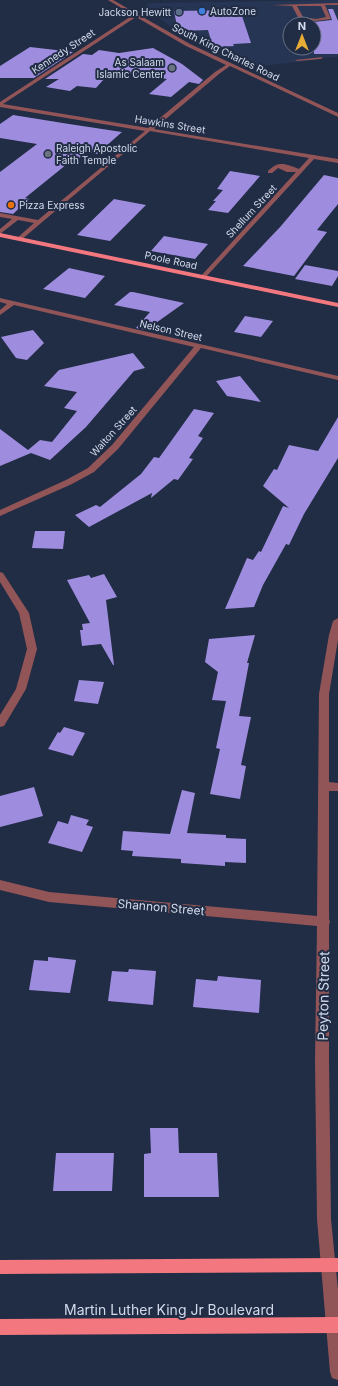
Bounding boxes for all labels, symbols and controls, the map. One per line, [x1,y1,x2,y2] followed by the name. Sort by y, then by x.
[210,5,256,17] place label: AutoZone
[98,6,172,18] place label: Jackson Hewitt
[197,6,207,16] marker: AutoZone
[174,7,184,17] marker: Jackson Hewitt
[282,16,322,56] north arrow
[298,19,306,33] text: N
[170,21,282,83] street label: South King Charles Road
[29,26,97,76] street label: Kennedy Street
[96,56,164,80] place label: As Salaam Islamic Center
[167,63,177,73] marker: As Salaam Islamic Center
[134,112,207,136] street label: Hawkins Street
[56,142,138,166] place label: Raleigh Apostolic Faith Temple
[43,149,53,159] marker: Raleigh Apostolic Faith Temple
[223,181,279,240] street label: Shellum Street
[19,199,85,211] place label: Pizza Express
[6,200,16,210] marker: Pizza Express
[144,249,198,271] street label: Poole Road
[138,317,204,343] street label: Nelson Street
[87,403,139,459] street label: Walton Street
[117,896,205,918] street label: Shannon Street
[314,951,332,1041] street label: Peyton Street
[64,1301,274,1318] street label: Martin Luther King Jr Boulevard

